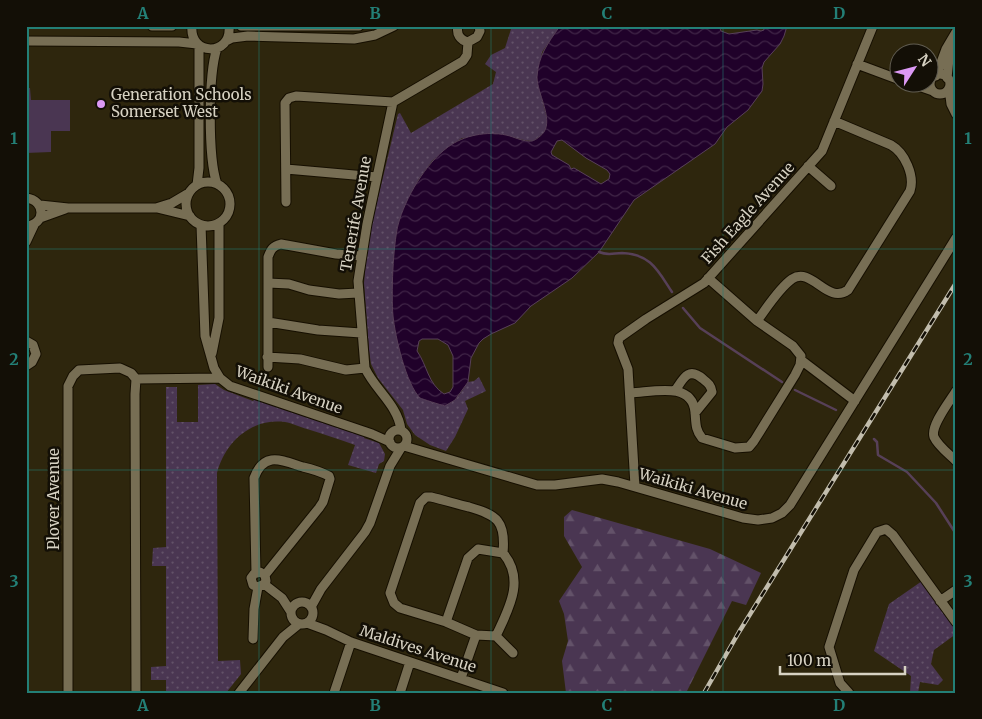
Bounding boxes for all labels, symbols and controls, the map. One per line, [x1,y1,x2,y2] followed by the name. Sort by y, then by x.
[136,3,149,23] text: A
[369,3,381,23] text: B
[602,3,612,23] text: C
[833,3,845,23] text: D
[890,42,940,92] north arrow
[914,51,935,70] text: N
[111,85,252,121] place label: Generation Schools Somerset West
[95,98,107,110] marker: Generation Schools Somerset West
[10,128,18,148] text: 1
[964,128,972,148] text: 1
[336,155,375,273] street label: Tenerife Avenue
[697,158,798,267] street label: Fish Eagle Avenue
[9,349,19,369] text: 2
[963,349,973,369] text: 2
[232,361,345,418] street label: Waikiki Avenue
[44,448,63,550] street label: Plover Avenue
[636,464,750,513] street label: Waikiki Avenue
[9,571,19,591] text: 3
[963,571,973,591] text: 3
[358,621,479,676] street label: Maldives Avenue
[780,644,904,676] scale bar
[787,651,831,670] text: 100 m
[136,695,149,715] text: A
[369,695,381,715] text: B
[602,695,612,715] text: C
[833,695,845,715] text: D

